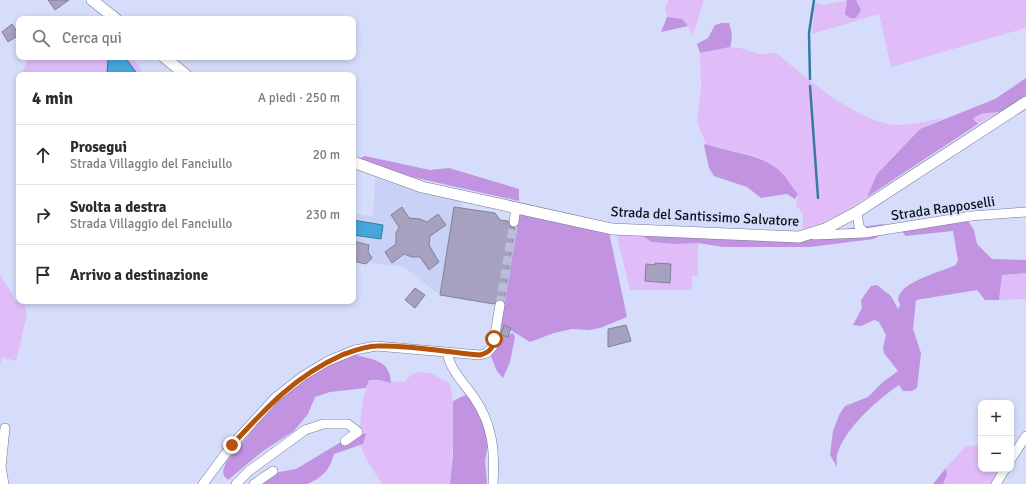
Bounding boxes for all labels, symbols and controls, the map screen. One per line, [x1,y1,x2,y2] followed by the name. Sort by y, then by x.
[16,16,356,60] search box
[30,27,52,49] icon: search
[62,29,122,47] text: Cerca qui
[32,88,73,109] text: 4 min
[258,90,340,106] text: A piedi · 250 m
[70,138,127,156] text: Prosegui
[32,144,54,166] icon: ahead
[313,147,340,163] text: 20 m
[70,156,232,172] text: Strada Villaggio del Fanciullo
[890,193,996,224] street label: Strada Rapposelli
[70,198,166,216] text: Svolta a destra
[610,203,800,230] street label: Strada del Santissimo Salvatore
[32,204,54,226] icon: right
[306,207,340,223] text: 230 m
[70,216,232,232] text: Strada Villaggio del Fanciullo
[32,264,54,286] icon: arrive
[70,266,208,284] text: Arrivo a destinazione
[485,330,503,348] route start
[978,400,1014,472] map controls
[978,400,1014,436] button: +
[223,436,241,454] route end
[978,436,1014,472] button: −

